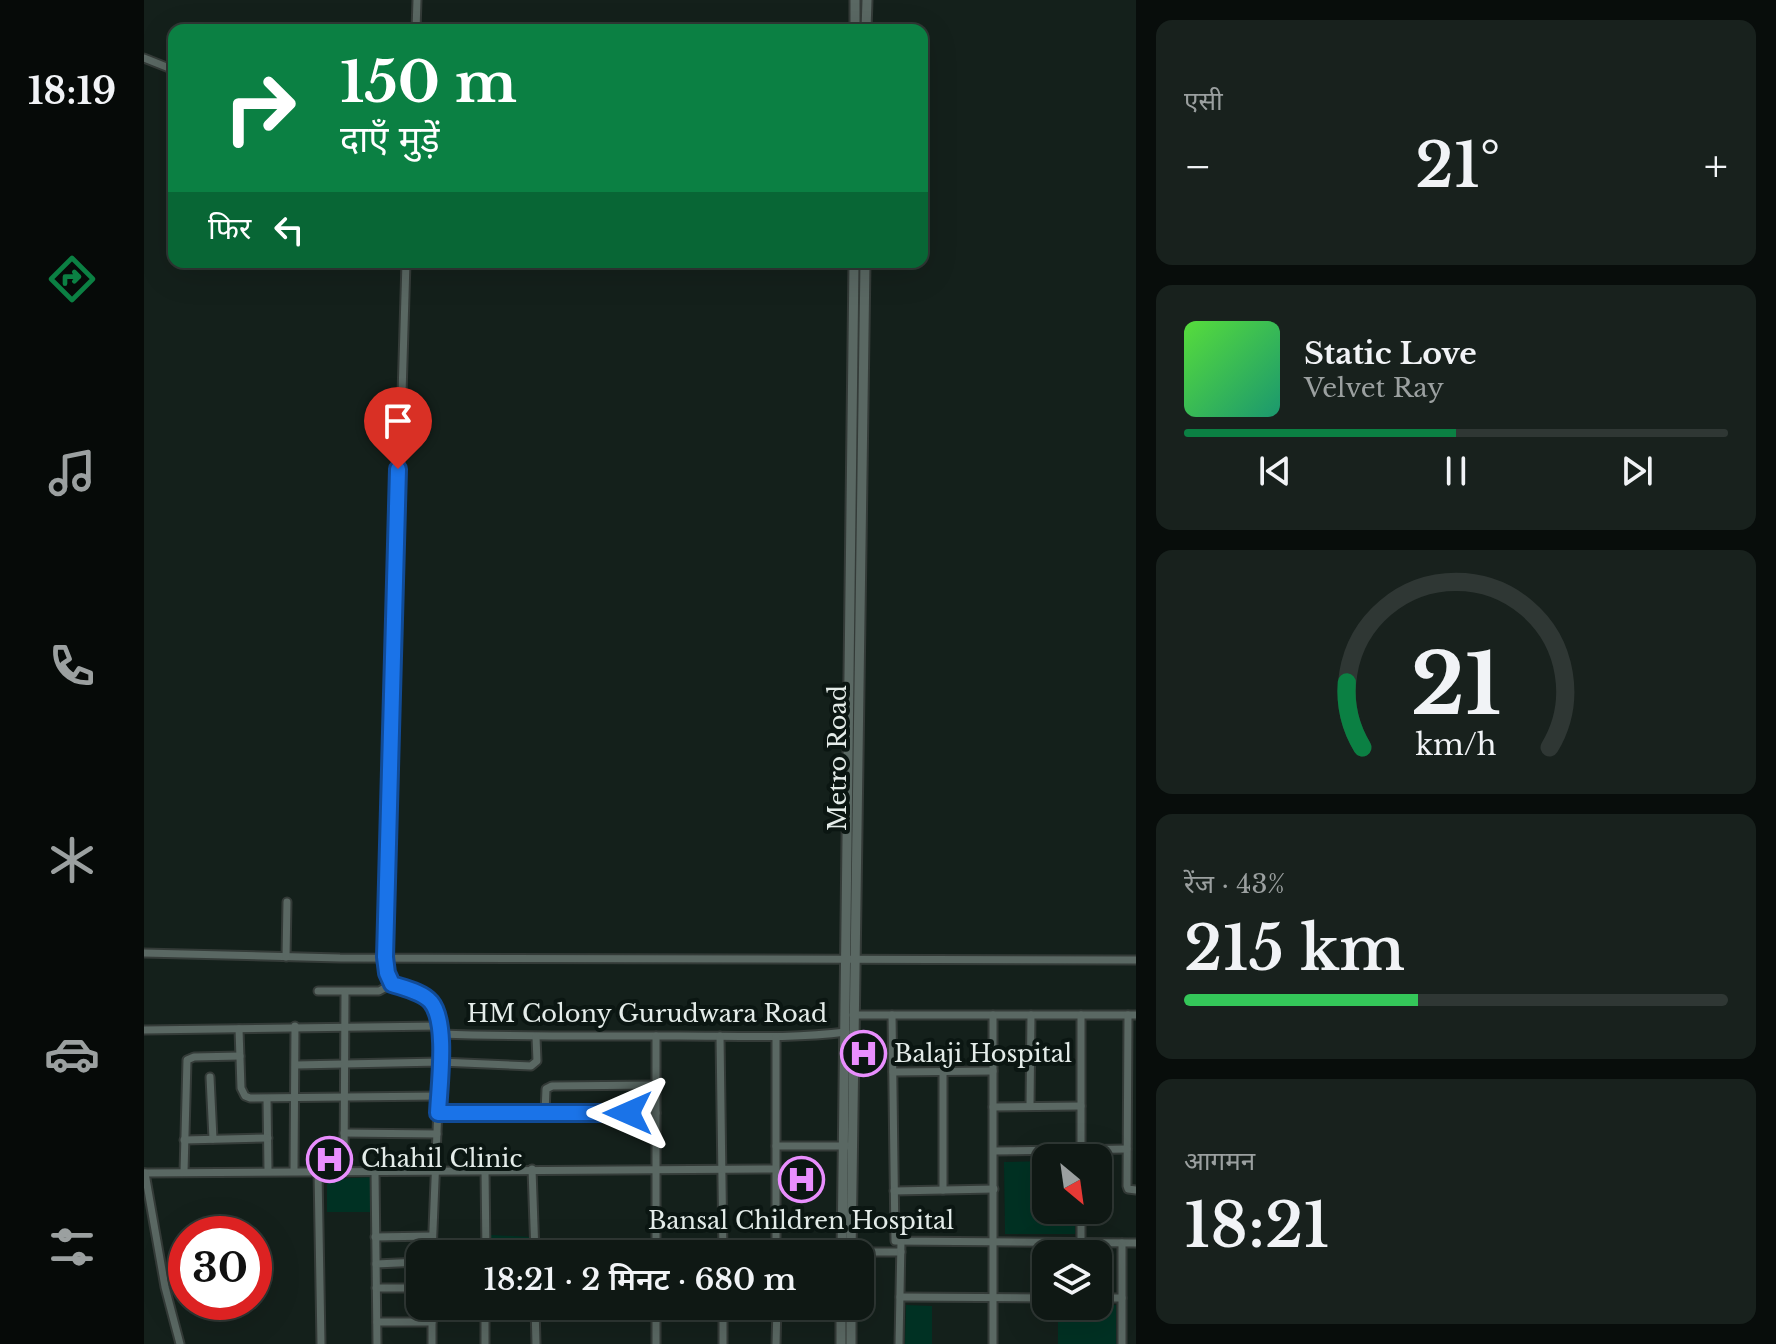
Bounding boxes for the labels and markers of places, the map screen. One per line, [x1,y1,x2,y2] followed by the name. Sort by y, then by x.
[364,387,432,469] pin
[839,1030,887,1078] hospital icon: Balaji Hospital
[894,1039,1072,1068] place label: Balaji Hospital
[306,1135,354,1183] hospital icon: Chahil Clinic
[361,1144,522,1173] place label: Chahil Clinic
[777,1155,825,1203] hospital icon: Bansal Children Hospital
[648,1206,954,1235] place label: Bansal Children Hospital

